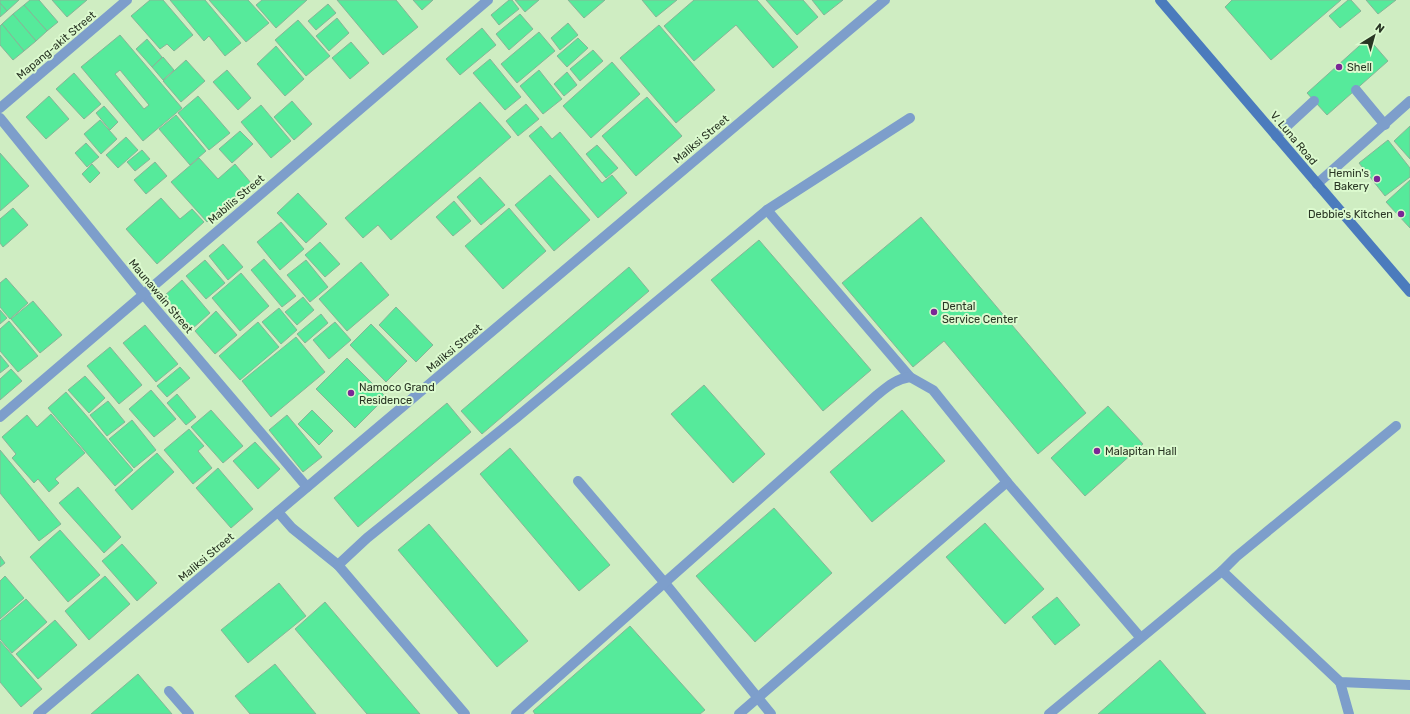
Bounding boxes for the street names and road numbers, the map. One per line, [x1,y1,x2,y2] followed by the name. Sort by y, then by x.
[14,8,99,82] street label: Mapang-akit Street
[1267,109,1320,168] street label: V. Luna Road
[671,112,732,166] street label: Maliksi Street
[206,172,268,227] street label: Mabilis Street
[126,257,196,337] street label: Maunawain Street
[424,321,485,375] street label: Maliksi Street
[176,530,237,584] street label: Maliksi Street

